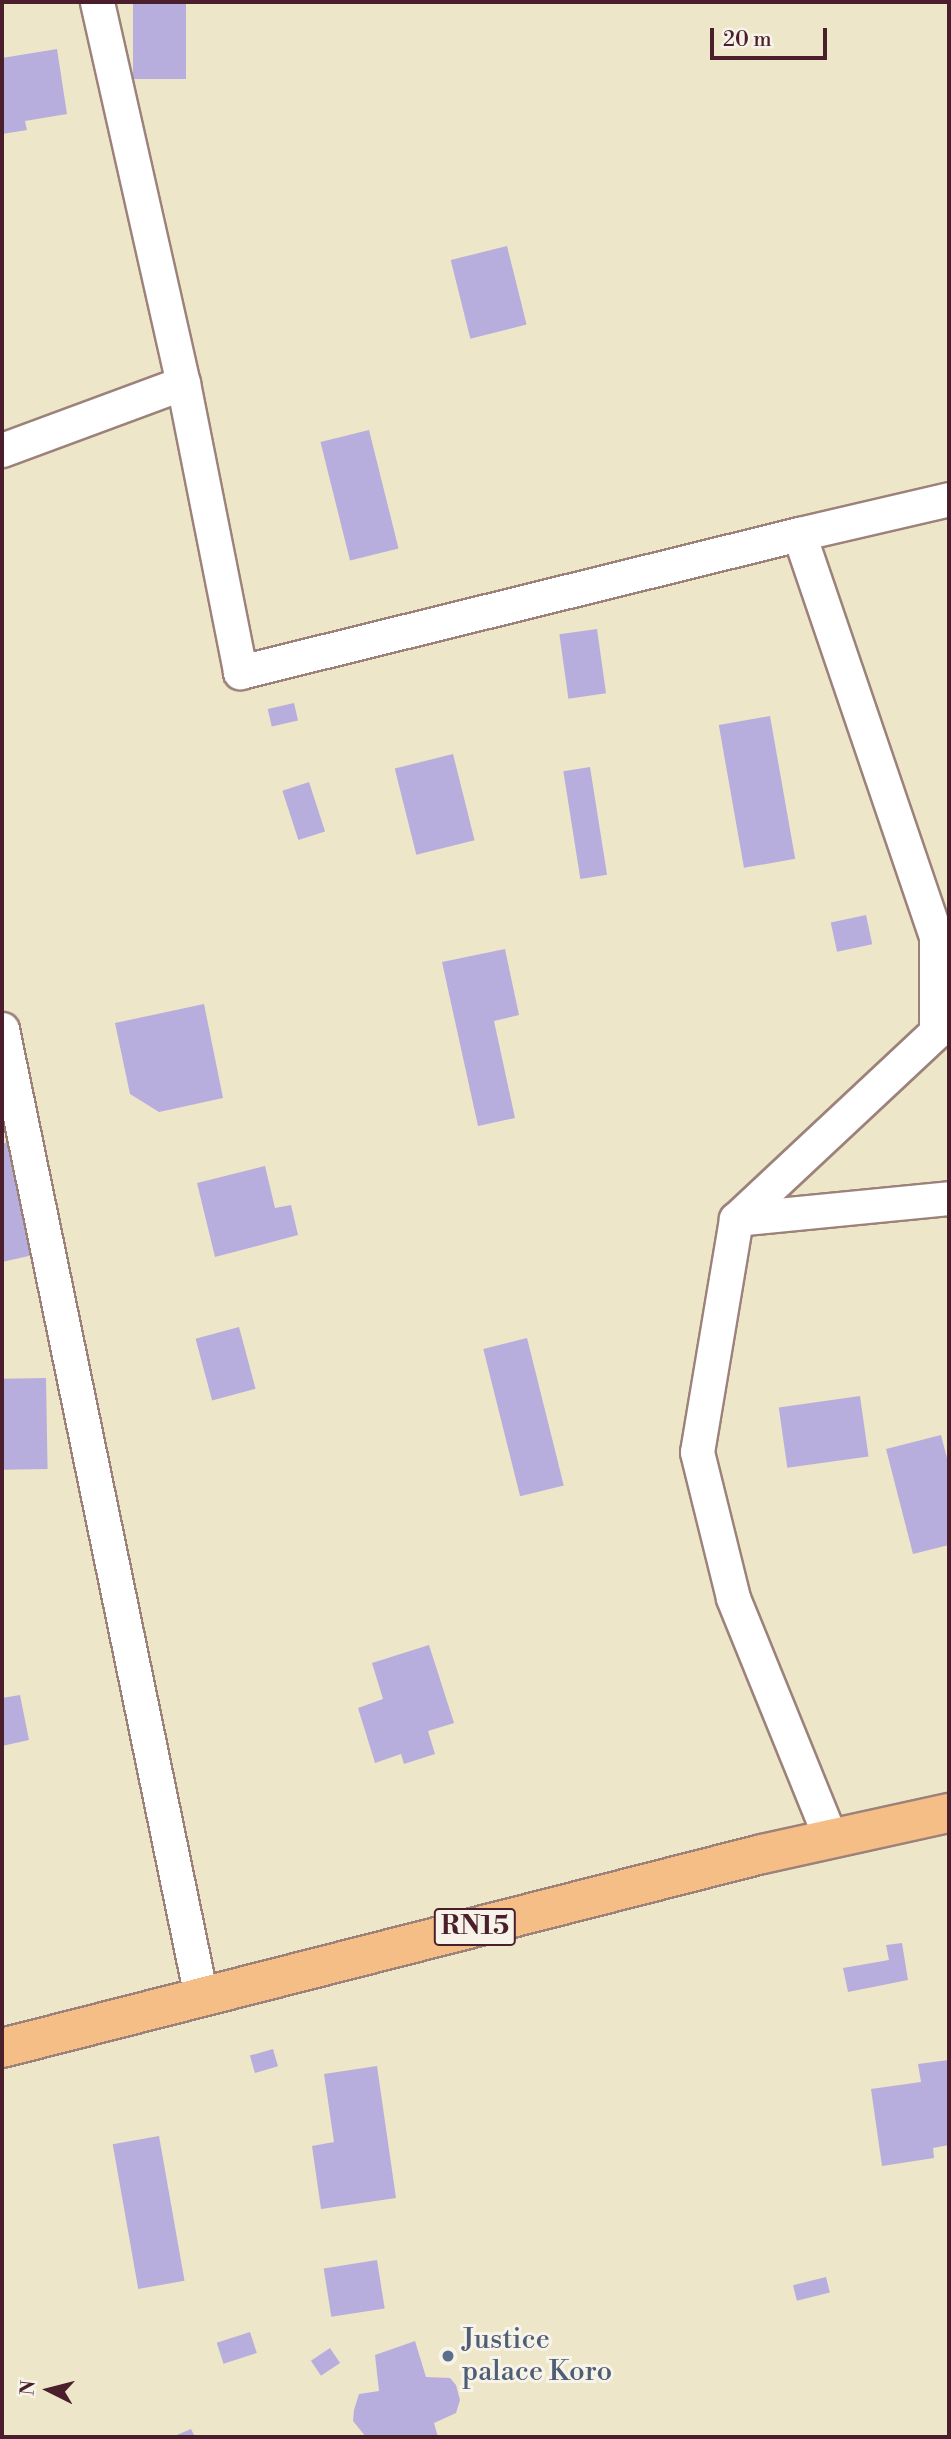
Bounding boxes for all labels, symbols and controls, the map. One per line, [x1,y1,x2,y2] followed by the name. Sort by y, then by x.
[713,14,830,58] scale bar
[723,27,772,53] text: 20 m
[433,1904,517,1950] road number: RN15
[462,2323,612,2389] place label: Justice palace Koro
[440,2348,456,2364] marker: Justice palace Koro
[14,2355,84,2425] north arrow
[15,2379,41,2397] text: N

